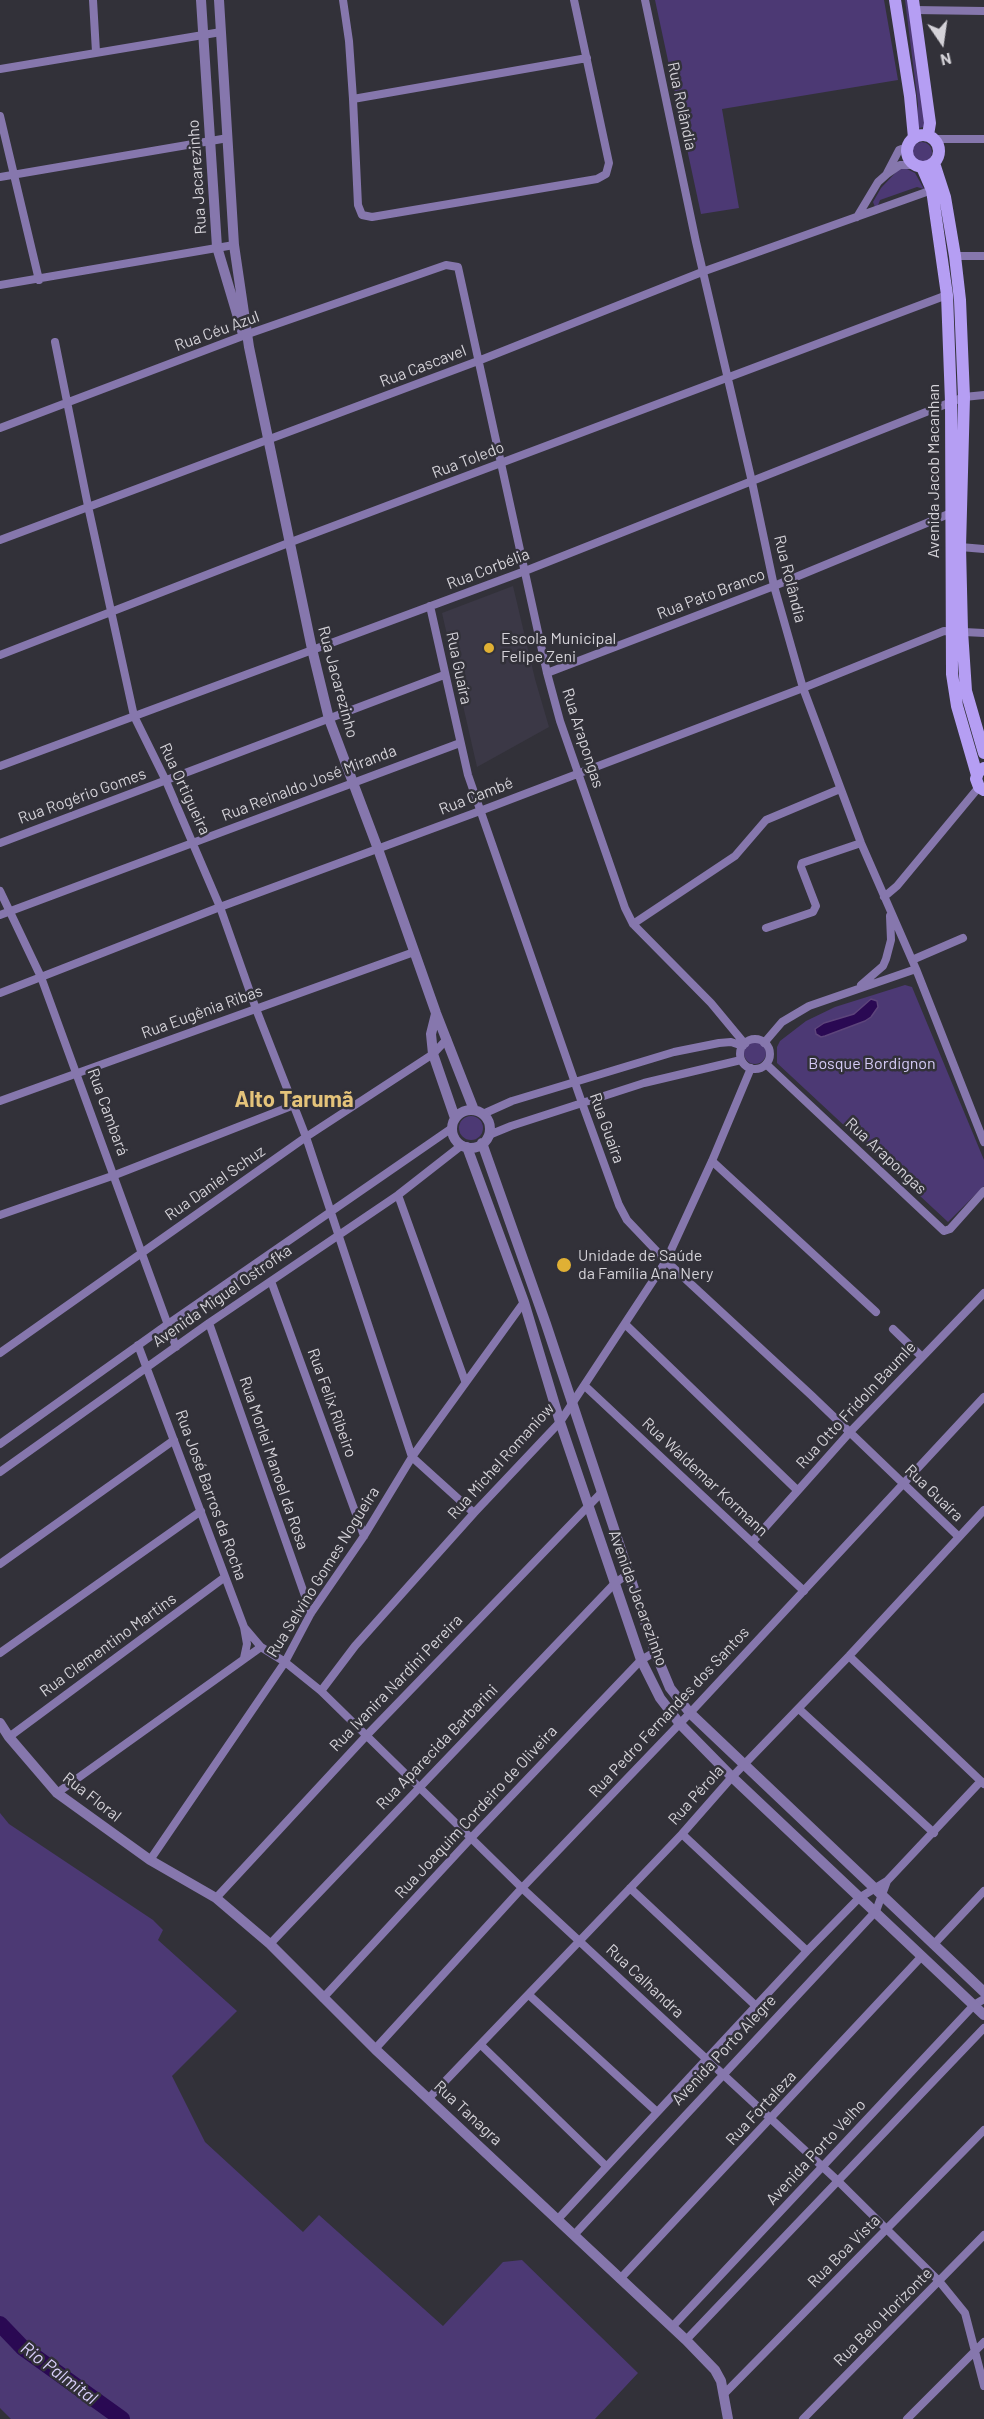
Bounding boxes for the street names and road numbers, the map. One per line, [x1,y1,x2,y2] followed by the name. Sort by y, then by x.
[663,60,701,152] street label: Rua Rolândia
[183,119,211,235] street label: Rua Jacarezinho
[172,307,262,355] street label: Rua Céu Azul
[377,341,469,391] street label: Rua Cascavel
[924,384,944,558] street label: Avenida Jacob Macanhan
[429,437,507,483] street label: Rua Toledo
[770,533,810,625] street label: Rua Rolândia
[444,544,532,594] street label: Rua Corbélia
[654,565,768,623] street label: Rua Pato Branco
[314,624,362,740] street label: Rua Jacarezinho
[442,630,476,706] street label: Rua Guaíra
[558,686,608,790] street label: Rua Arapongas
[155,740,215,838] street label: Rua Ortigueira
[219,741,399,825] street label: Rua Reinaldo José Miranda
[15,764,149,828] street label: Rua Rogério Gomes
[436,773,516,819] street label: Rua Cambé
[139,981,265,1043] street label: Rua Eugênia Ribas
[83,1066,133,1158] street label: Rua Cambará
[585,1090,629,1166] street label: Rua Guaíra
[841,1114,931,1198] street label: Rua Arapongas
[161,1141,269,1225] street label: Rua Daniel Schuz
[149,1241,295,1351] street label: Avenida Miguel Ostrofka
[792,1337,920,1473] street label: Rua Otto Fridoln Baumle
[303,1346,361,1460] street label: Rua Felix Ribeiro
[235,1374,313,1552] street label: Rua Morlei Manoel da Rosa
[444,1399,558,1523] street label: Rua Michel Romaniow
[171,1407,251,1583] street label: Rua José Barros da Rocha
[638,1414,772,1540] street label: Rua Waldemar Kormann
[901,1461,967,1525] street label: Rua Guaíra
[263,1483,383,1661] street label: Rua Selvino Gomes Nogueira
[604,1527,672,1669] street label: Avenida Jacarezinho
[36,1589,180,1701] street label: Rua Clementino Martins
[326,1611,466,1755] street label: Rua Ivanira Nardini Pereira
[585,1623,753,1801] street label: Rua Pedro Fernandes dos Santos
[372,1680,502,1814] street label: Rua Aparecida Barbarini
[391,1722,561,1902] street label: Rua Joaquim Cordeiro de Oliveira
[664,1761,728,1829] street label: Rua Pérola
[59,1768,125,1826] street label: Rua Floral
[602,1940,688,2022] street label: Rua Calhandra
[668,1991,780,2109] street label: Avenida Porto Alegre
[722,2067,800,2149] street label: Rua Fortaleza
[430,2077,506,2149] street label: Rua Tanagra
[762,2095,870,2209] street label: Avenida Porto Velho
[804,2211,884,2291] street label: Rua Boa Vista
[830,2264,936,2370] street label: Rua Belo Horizonte

